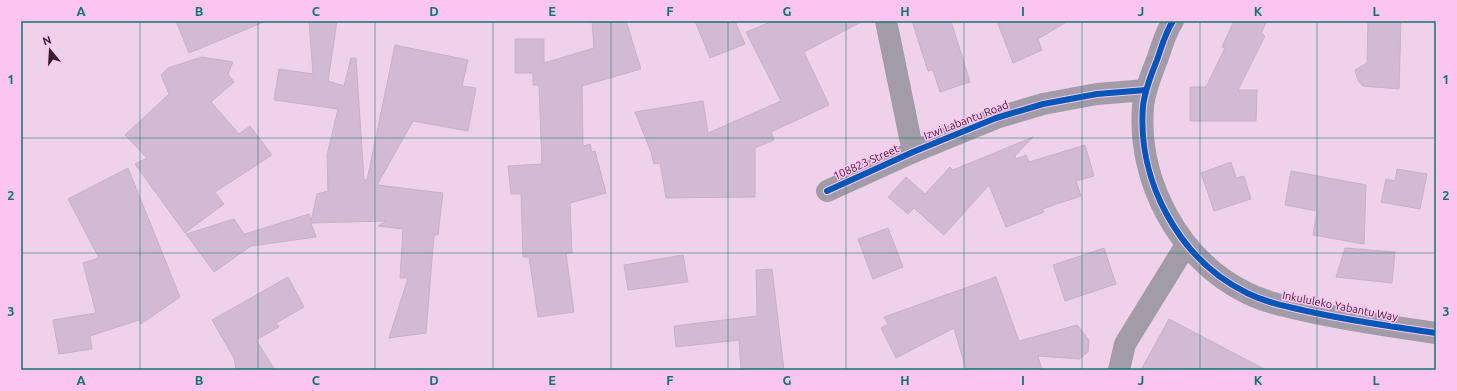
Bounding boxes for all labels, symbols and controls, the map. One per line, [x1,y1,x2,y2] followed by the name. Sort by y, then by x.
[76,4,86,18] text: A
[195,4,204,18] text: B
[312,4,321,18] text: C
[429,4,439,18] text: D
[548,4,556,18] text: E
[666,4,674,18] text: F
[783,4,792,18] text: G
[900,4,910,18] text: H
[1021,4,1025,18] text: I
[1138,4,1144,18] text: J
[1254,4,1263,18] text: K
[1372,4,1380,18] text: L
[30,30,70,70] north arrow
[41,34,53,47] text: N
[7,72,15,86] text: 1
[1442,72,1450,86] text: 1
[922,98,1010,142] street label: Izwi Labantu Road
[831,142,901,182] street label: 108823 Street
[7,188,15,202] text: 2
[1442,188,1450,202] text: 2
[1281,289,1399,323] street label: Inkululeko Yabantu Way
[7,304,15,318] text: 3
[1442,304,1450,318] text: 3
[76,373,86,387] text: A
[195,373,204,387] text: B
[312,373,321,387] text: C
[429,373,439,387] text: D
[548,373,556,387] text: E
[666,373,674,387] text: F
[783,373,792,387] text: G
[900,373,910,387] text: H
[1021,373,1025,387] text: I
[1138,373,1144,387] text: J
[1254,373,1263,387] text: K
[1372,373,1380,387] text: L

